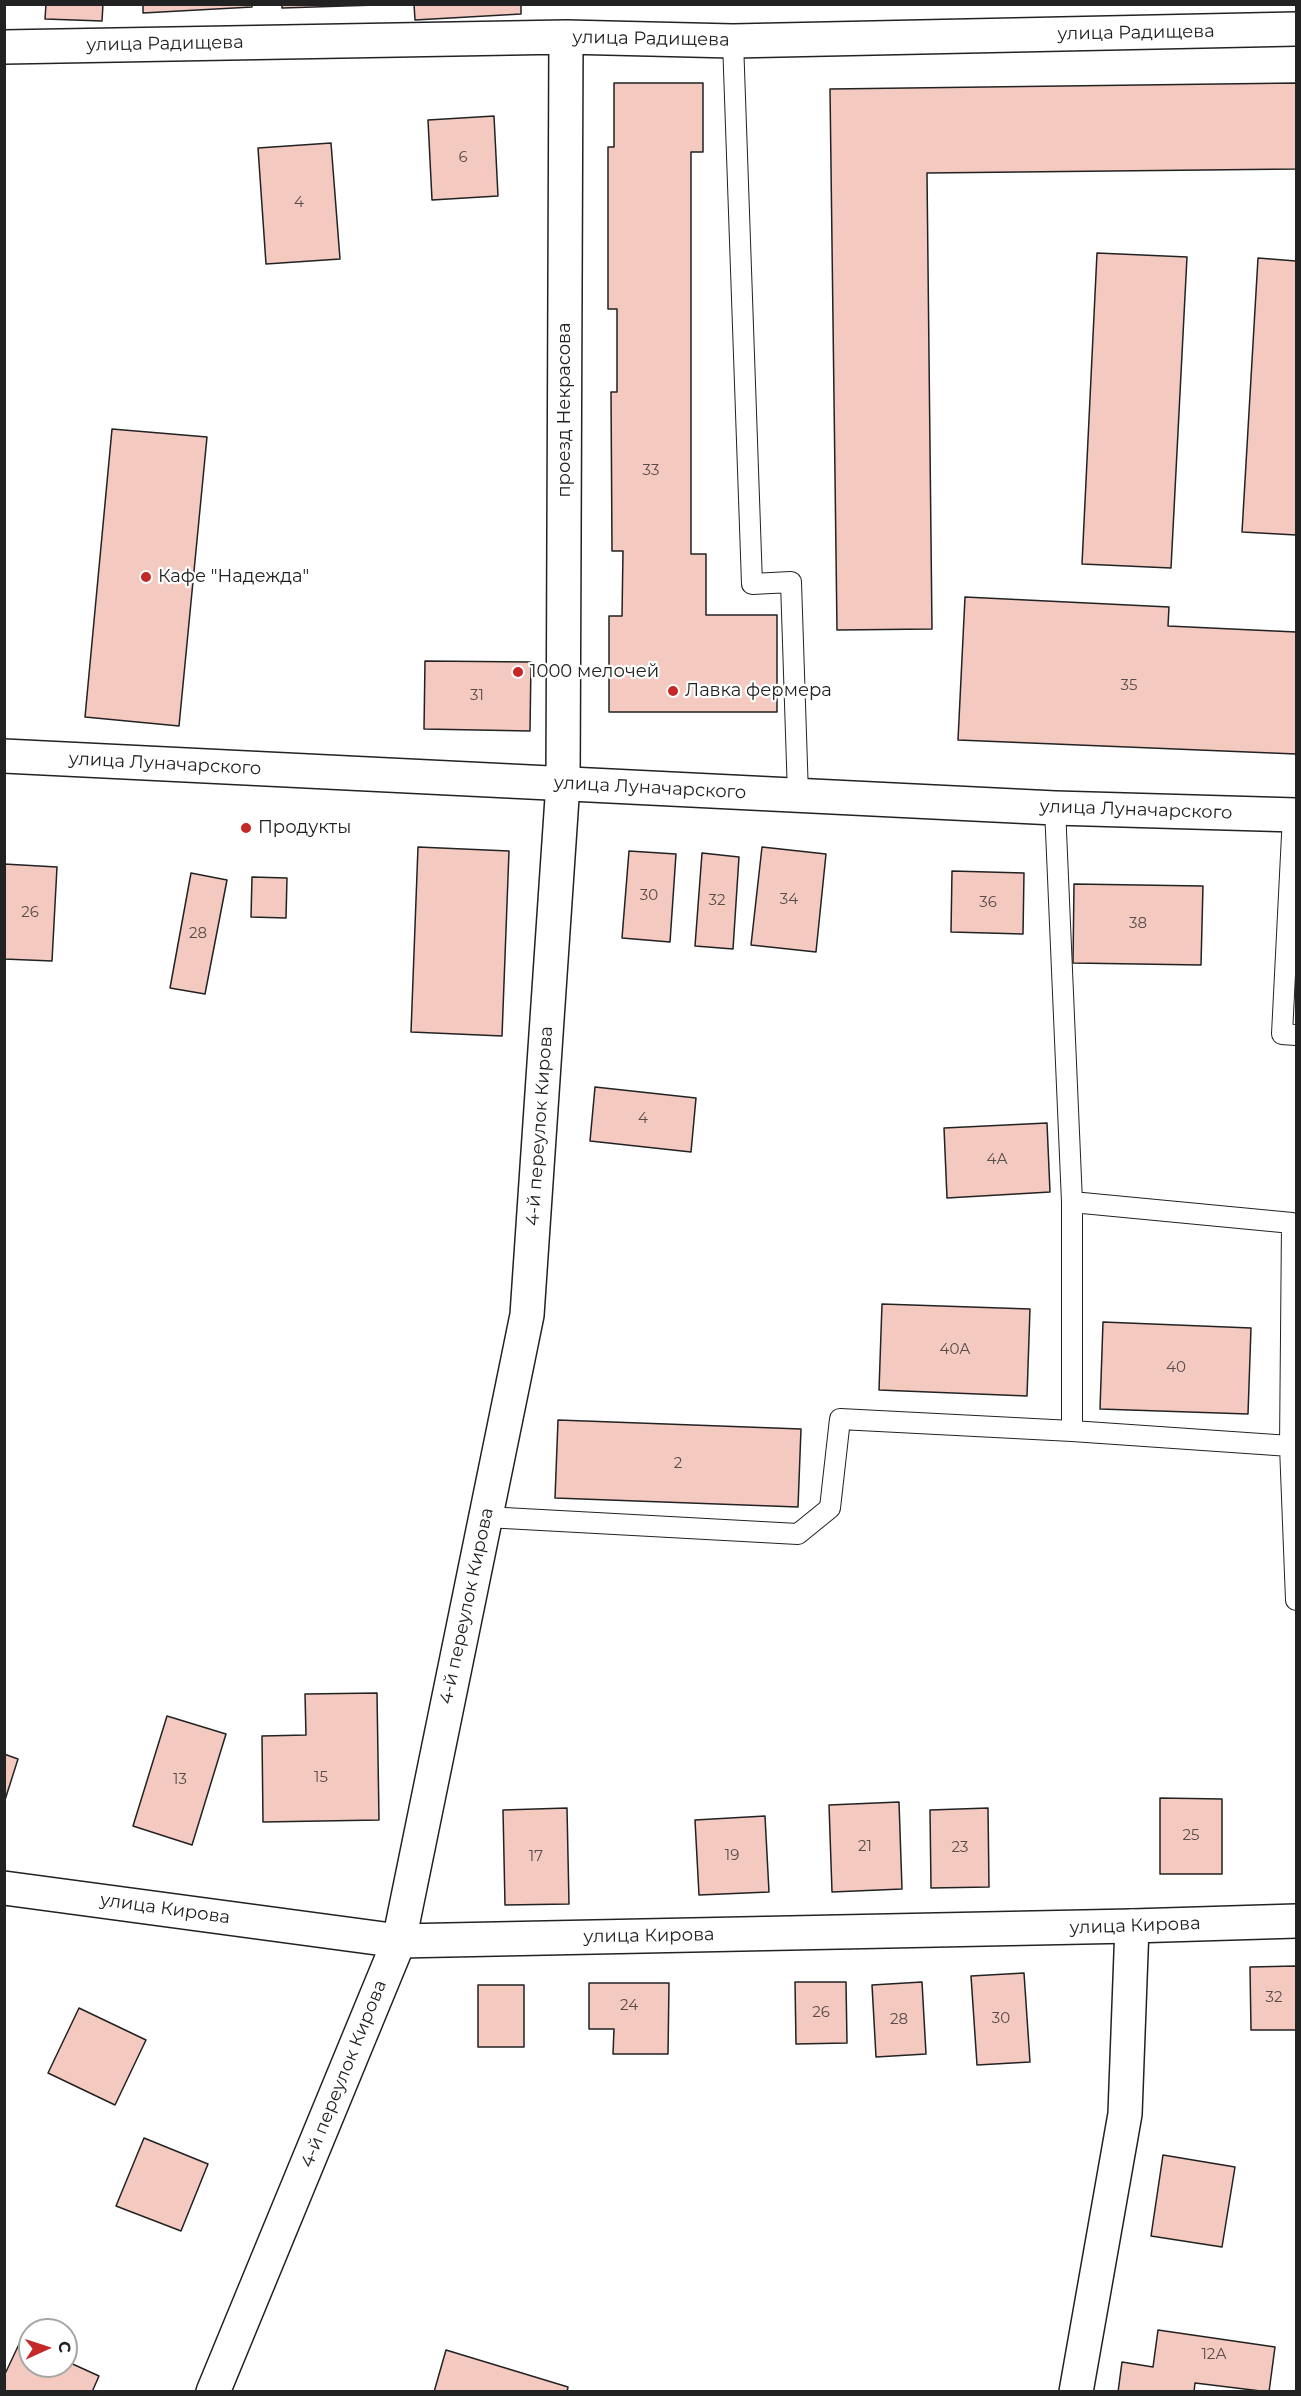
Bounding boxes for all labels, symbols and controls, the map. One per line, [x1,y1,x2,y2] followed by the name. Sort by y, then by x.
[1057,21,1215,45] street label: улица Радищева
[572,27,730,51] street label: улица Радищева
[86,32,244,56] street label: улица Радищева
[458,149,468,167] house number: 6
[294,194,304,212] house number: 4
[554,322,576,498] street label: проезд Некрасова
[643,462,659,480] house number: 33
[158,566,309,588] place label: Кафе "Надежда"
[139,570,153,584] marker: Кафе "Надежда"
[530,661,659,683] place label: 1000 мелочей
[511,665,525,679] marker: 1000 мелочей
[1121,677,1137,695] house number: 35
[685,680,832,702] place label: Лавка фермера
[666,684,680,698] marker: Лавка фермера
[470,687,484,705] house number: 31
[68,748,262,780] street label: улица Луначарского
[553,772,747,804] street label: улица Луначарского
[1039,796,1233,824] street label: улица Луначарского
[258,817,351,839] place label: Продукты
[239,821,253,835] marker: Продукты
[640,887,658,905] house number: 30
[780,891,798,909] house number: 34
[709,892,725,910] house number: 32
[979,894,997,912] house number: 36
[21,904,39,922] house number: 26
[1129,915,1147,933] house number: 38
[189,925,207,943] house number: 28
[522,1025,558,1227] street label: 4-й переулок Кирова
[638,1110,648,1128] house number: 4
[986,1151,1008,1169] house number: 4А
[940,1341,970,1359] house number: 40А
[1166,1359,1186,1377] house number: 40
[674,1455,682,1473] house number: 2
[436,1506,498,1706] street label: 4-й переулок Кирова
[314,1769,328,1787] house number: 15
[173,1771,187,1789] house number: 13
[1182,1827,1200,1845] house number: 25
[858,1838,872,1856] house number: 21
[952,1839,968,1857] house number: 23
[725,1847,739,1865] house number: 19
[529,1848,543,1866] house number: 17
[99,1889,231,1929] street label: улица Кирова
[1069,1913,1201,1939] street label: улица Кирова
[583,1924,715,1948] street label: улица Кирова
[296,1977,392,2171] street label: 4-й переулок Кирова
[1266,1989,1282,2007] house number: 32
[620,1997,638,2015] house number: 24
[812,2004,830,2022] house number: 26
[992,2010,1010,2028] house number: 30
[890,2011,908,2029] house number: 28
[18,2318,78,2378] north arrow
[55,2341,74,2353] text: С
[1201,2346,1227,2364] house number: 12А

